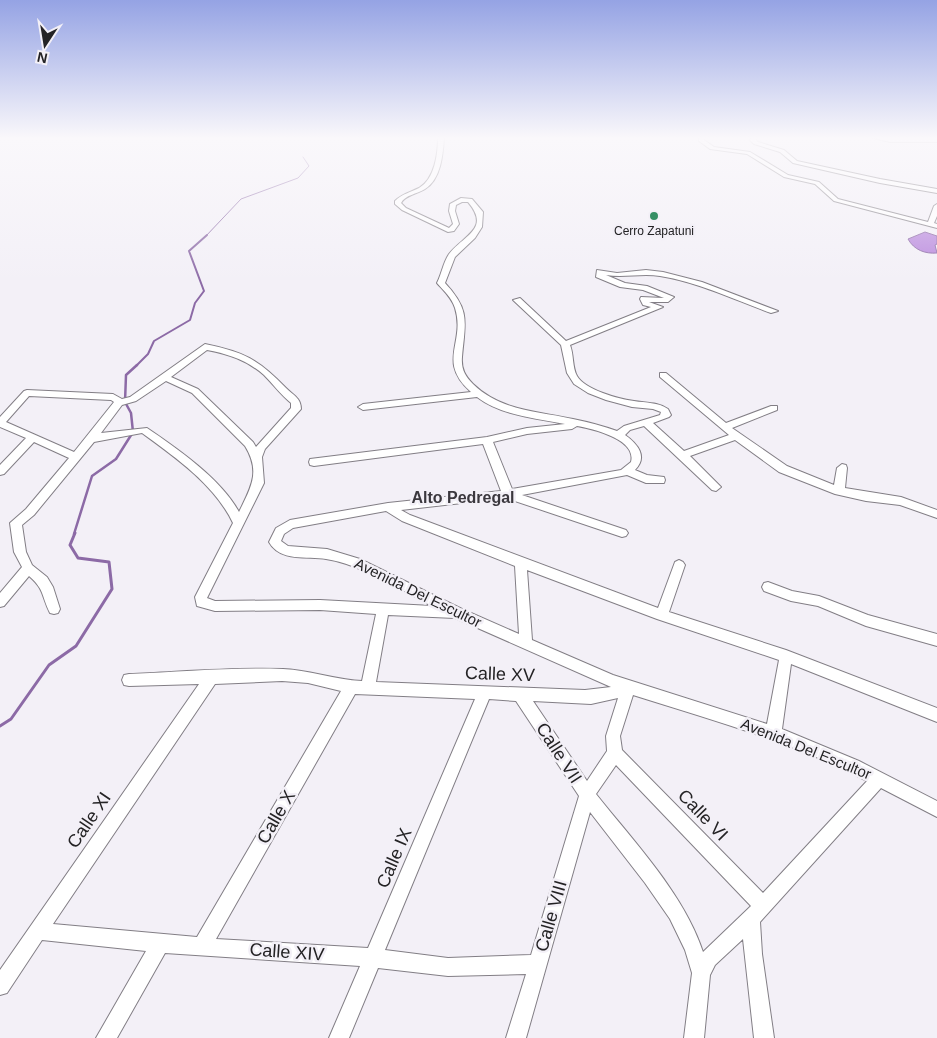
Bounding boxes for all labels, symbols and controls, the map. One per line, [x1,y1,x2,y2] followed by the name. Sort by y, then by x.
[20,20,70,70] north arrow
[36,49,49,67] text: N
[648,210,660,222] marker: Cerro Zapatuni
[614,224,694,238] place label: Cerro Zapatuni
[411,489,515,506] district label: Alto Pedregal
[352,554,484,631] street label: Avenida Del Escultor
[465,663,535,685] street label: Calle XV
[739,715,874,782] street label: Avenida Del Escultor
[532,719,586,787] street label: Calle VII
[674,785,732,845] street label: Calle VI
[253,787,299,847] street label: Calle X
[63,788,115,852] street label: Calle XI
[372,825,416,891] street label: Calle IX
[531,878,571,954] street label: Calle VIII
[249,939,325,965] street label: Calle XIV

